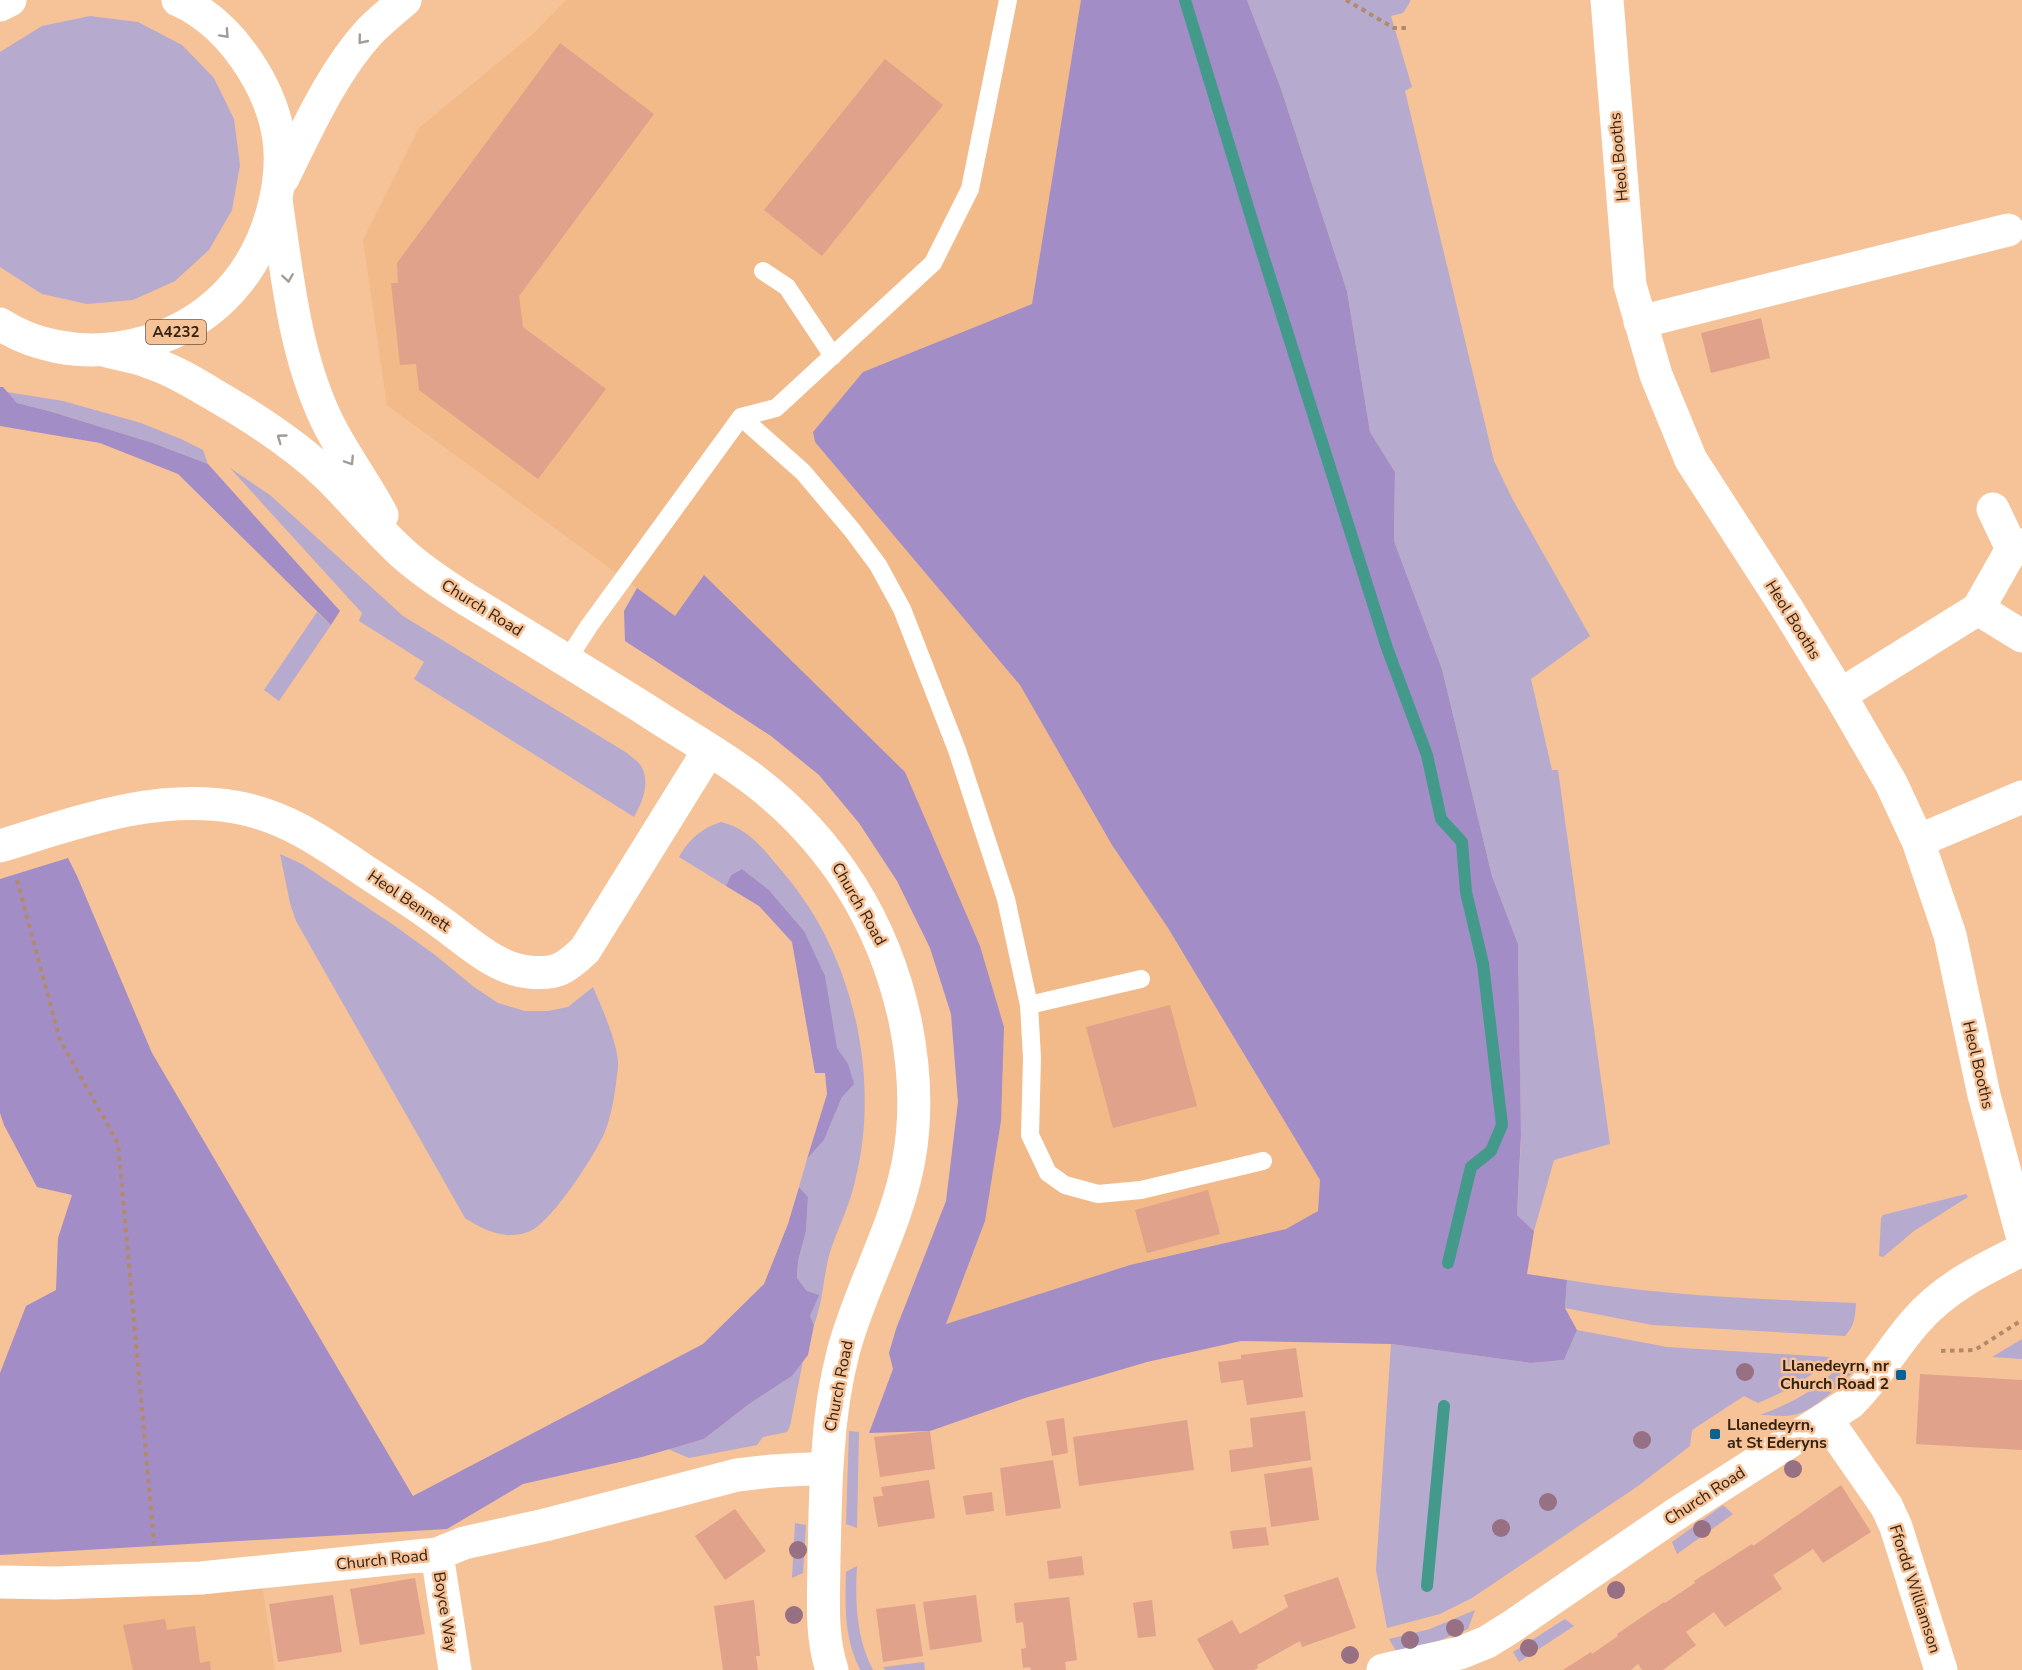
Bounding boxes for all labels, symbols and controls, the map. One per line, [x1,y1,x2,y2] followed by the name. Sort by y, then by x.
[218,27,229,38] one-way arrow
[359,34,370,45] one-way arrow
[1604,112,1634,202] street label: Heol Booths
[281,274,293,283] one-way arrow
[146,320,206,344] road number: A4232
[277,434,288,445] one-way arrow
[343,455,354,466] one-way arrow
[437,574,527,642] street label: Church Road
[1760,576,1826,664] street label: Heol Booths
[826,859,892,949] street label: Church Road
[363,865,455,937] street label: Heol Bennett
[1957,1019,1999,1111] street label: Heol Booths
[819,1339,859,1433] street label: Church Road
[1780,1355,1890,1395] place label: Llanedeyrn, nr Church Road 2
[1894,1368,1908,1382] marker: Llanedeyrn, nr Church Road 2
[1727,1414,1827,1454] place label: Llanedeyrn, at St Ederyns
[1708,1427,1722,1441] marker: Llanedeyrn, at St Ederyns
[1660,1462,1750,1530] street label: Church Road
[1884,1522,1946,1656] street label: Ffordd Williamson
[335,1544,429,1576] street label: Church Road
[428,1570,462,1654] street label: Boyce Way

